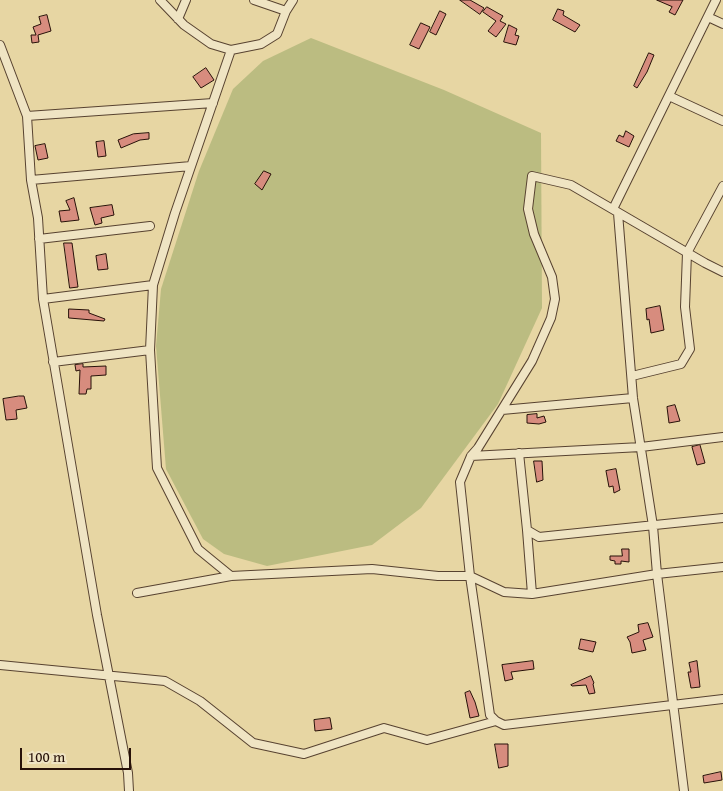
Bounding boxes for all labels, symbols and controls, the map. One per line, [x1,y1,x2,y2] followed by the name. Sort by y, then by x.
[22,738,134,770] scale bar
[28,746,65,767] text: 100 m

